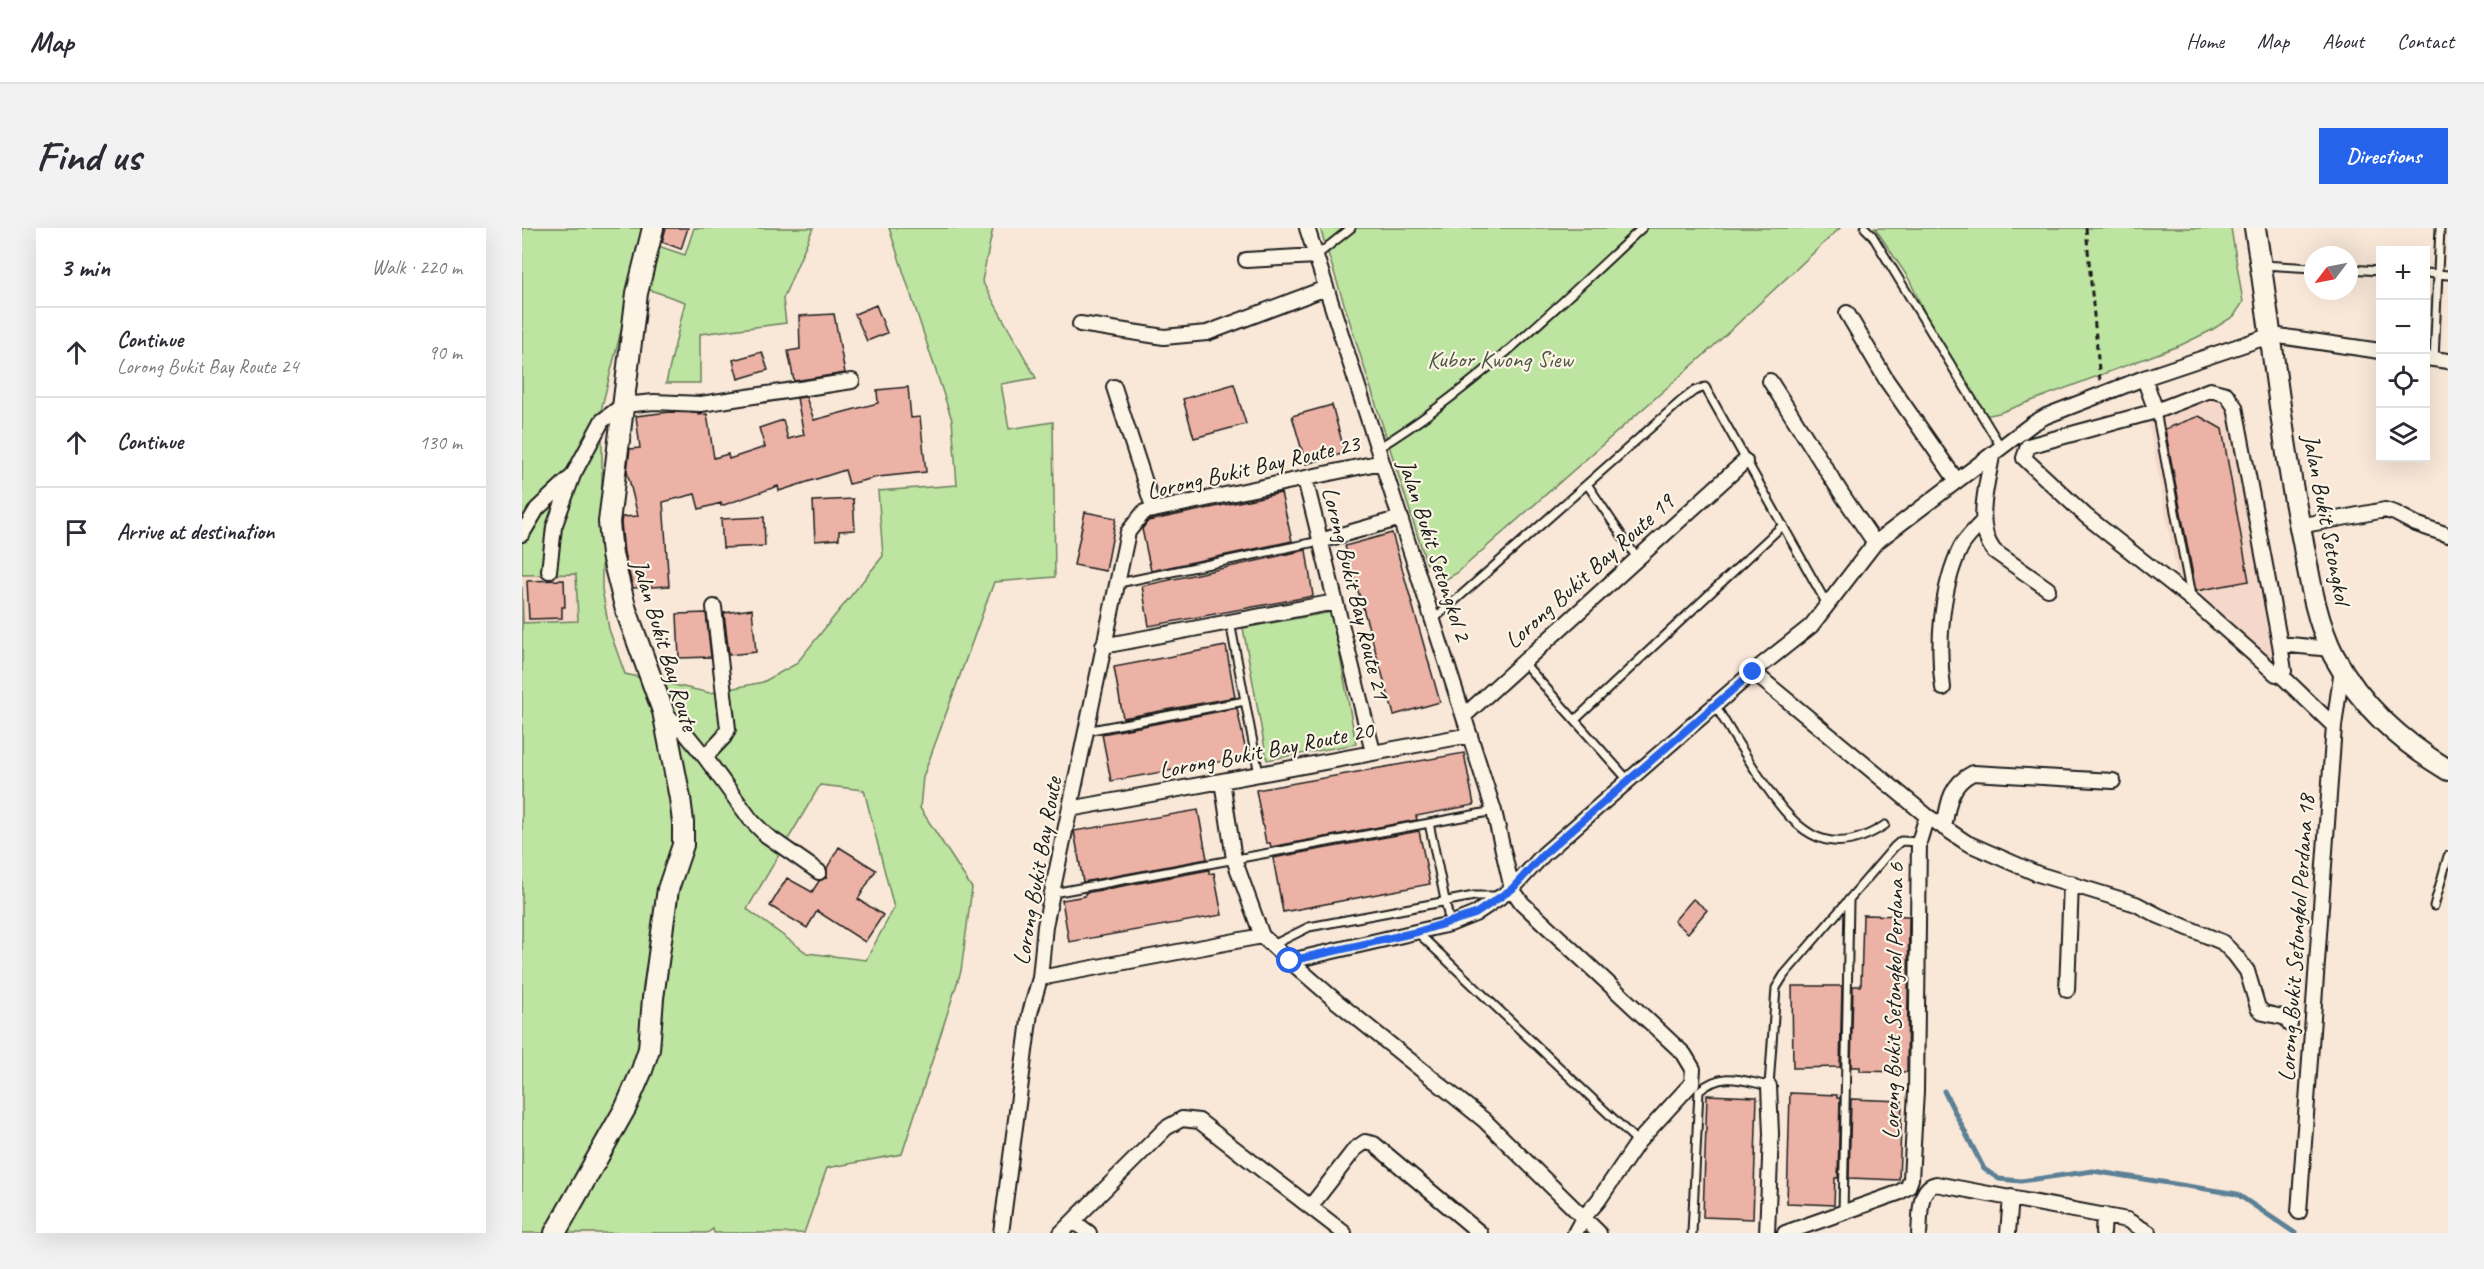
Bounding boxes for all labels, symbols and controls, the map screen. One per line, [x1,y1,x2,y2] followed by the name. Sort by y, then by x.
[30,24,73,59] text: Map
[2186,28,2224,54] text: Home
[2257,28,2289,54] text: Map
[2322,28,2364,54] text: About
[2397,28,2454,54] text: Contact
[2319,128,2448,184] button: Directions
[36,130,141,183] text: Find us
[2304,246,2358,300] north arrow
[2376,246,2430,462] map controls
[2376,246,2430,300] button: +
[60,251,110,284] text: 3 min
[372,255,462,280] text: Walk · 220 m
[2376,300,2430,354] button: −
[117,326,183,354] text: Continue
[60,336,93,369] icon: ahead
[428,340,462,365] text: 90 m
[1427,344,1574,374] park label: Kubor Kwong Siew
[117,354,298,379] text: Lorong Bukit Bay Route 24
[2376,354,2430,408] button: locate
[2376,408,2430,462] button: layers
[60,426,93,459] icon: ahead
[1144,427,1365,506] street label: Lorong Bukit Bay Route 23
[117,428,183,456] text: Continue
[419,430,462,455] text: 130 m
[2296,431,2359,610] street label: Jalan Bukit Setongkol
[1391,455,1479,646] street label: Jalan Bukit Setongkol 2
[1315,484,1397,703] street label: Lorong Bukit Bay Route 21
[1498,486,1682,655] street label: Lorong Bukit Bay Route 19
[60,516,93,549] icon: arrive
[117,518,274,546] text: Arrive at destination
[624,555,706,736] street label: Jalan Bukit Bay Route
[1739,658,1765,684] route end
[1156,714,1378,785] street label: Lorong Bukit Bay Route 20
[1006,773,1069,967] street label: Lorong Bukit Bay Route
[2271,791,2321,1082] street label: Lorong Bukit Setongkol Perdana 18
[1876,861,1910,1140] street label: Lorong Bukit Setongkol Perdana 6
[1276,947,1302,973] route start

